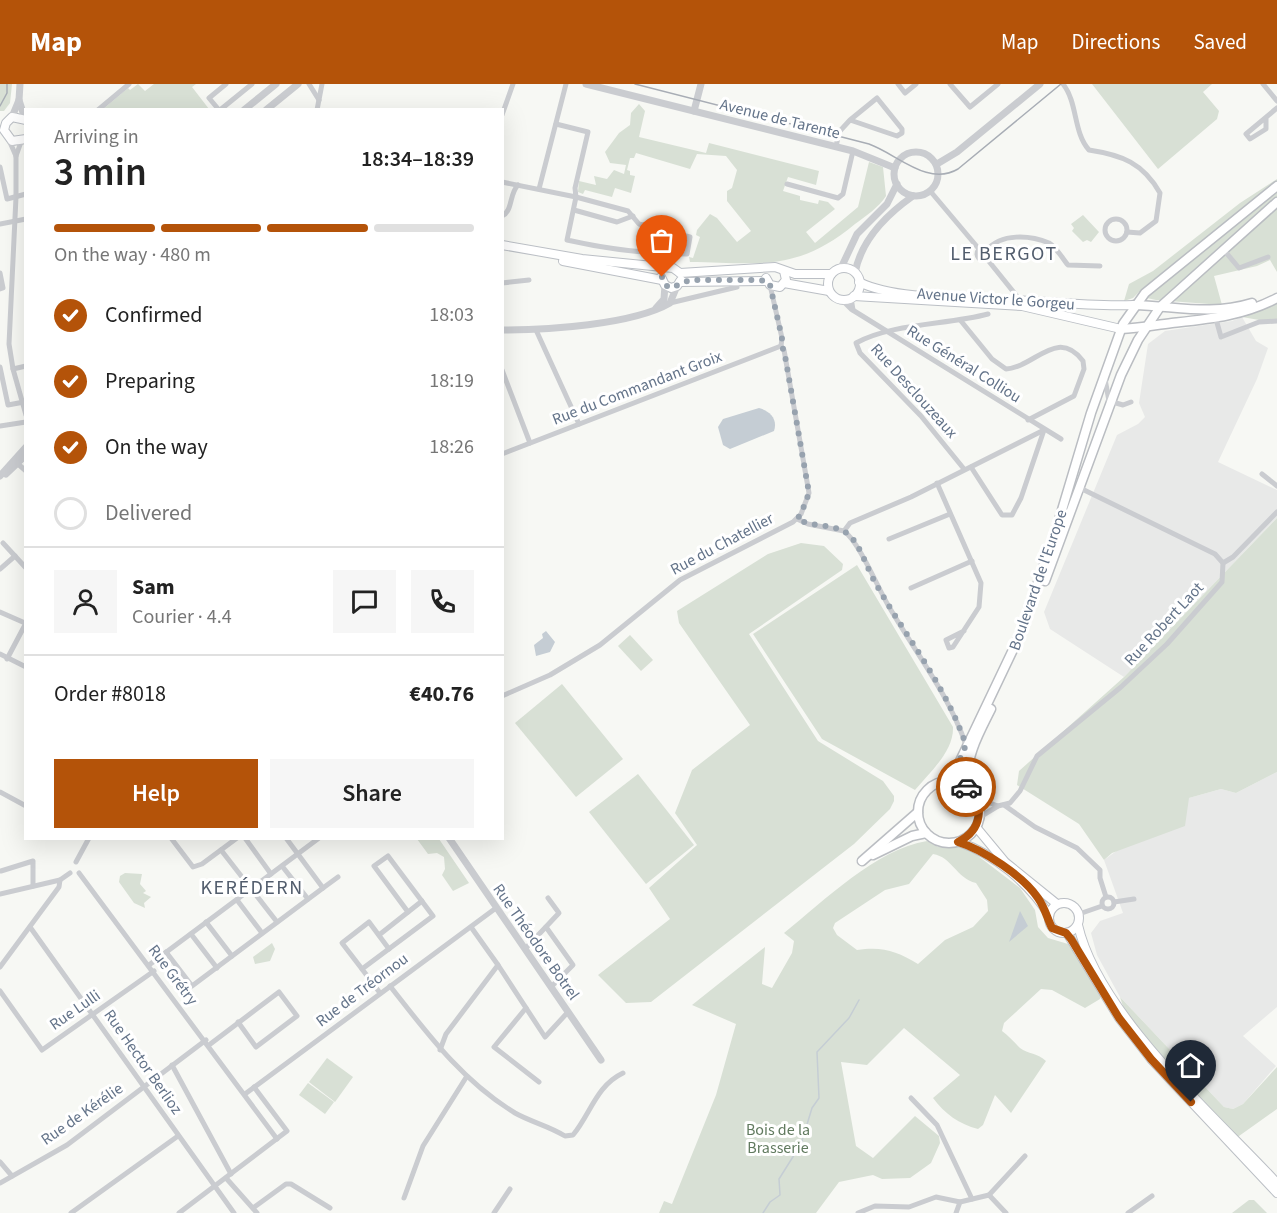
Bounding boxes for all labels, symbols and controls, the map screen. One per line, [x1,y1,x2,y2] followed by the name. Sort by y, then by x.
[30,22,82,62] text: Map
[1001,27,1039,57] text: Map
[1072,27,1160,57] text: Directions
[1193,27,1247,57] text: Saved
[718,93,842,145] street label: Avenue de Tarente
[54,123,139,151] text: Arriving in
[361,143,474,175] text: 18:34–18:39
[54,145,147,201] text: 3 min
[636,215,687,277] pin
[645,224,678,257] icon: bag
[950,240,1058,268] district label: LE BERGOT
[54,241,211,269] text: On the way · 480 m
[916,283,1076,315] street label: Avenue Victor le Gorgeu
[54,299,87,332] icon: check
[105,299,202,331] text: Confirmed
[429,301,474,329] text: 18:03
[903,320,1025,408] street label: Rue Général Colliou
[866,339,962,443] street label: Rue Desclouzeaux
[549,345,725,431] street label: Rue du Commandant Groix
[54,365,87,398] icon: check
[105,365,195,397] text: Preparing
[429,367,474,395] text: 18:19
[54,431,87,464] icon: check
[105,431,208,463] text: On the way
[429,433,474,461] text: 18:26
[105,497,192,529] text: Delivered
[666,507,778,581] street label: Rue du Chatellier
[1004,507,1072,653] street label: Boulevard de l'Europe
[54,570,117,633] button: person
[333,570,396,633] button: chat
[411,570,474,633] button: phone
[132,571,175,603] text: Sam
[1119,577,1209,671] street label: Rue Robert Laot
[132,603,232,631] text: Courier · 4.4
[54,678,166,710] text: Order #8018
[409,678,474,710] text: €40.76
[936,757,996,817] courier
[54,759,258,828] button: Help
[270,759,474,828] button: Share
[950,771,983,804] icon: car
[200,874,304,902] district label: KERÉDERN
[488,879,584,1005] street label: Rue Théodore Botrel
[143,940,203,1010] street label: Rue Grétry
[311,948,413,1032] street label: Rue de Tréornou
[45,985,105,1035] street label: Rue Lulli
[99,1005,187,1119] street label: Rue Hector Berlioz
[1165,1040,1216,1102] pin
[1174,1049,1207,1082] icon: home
[37,1078,127,1150] street label: Rue de Kérélie
[746,1119,810,1159] park label: Bois de la Brasserie

